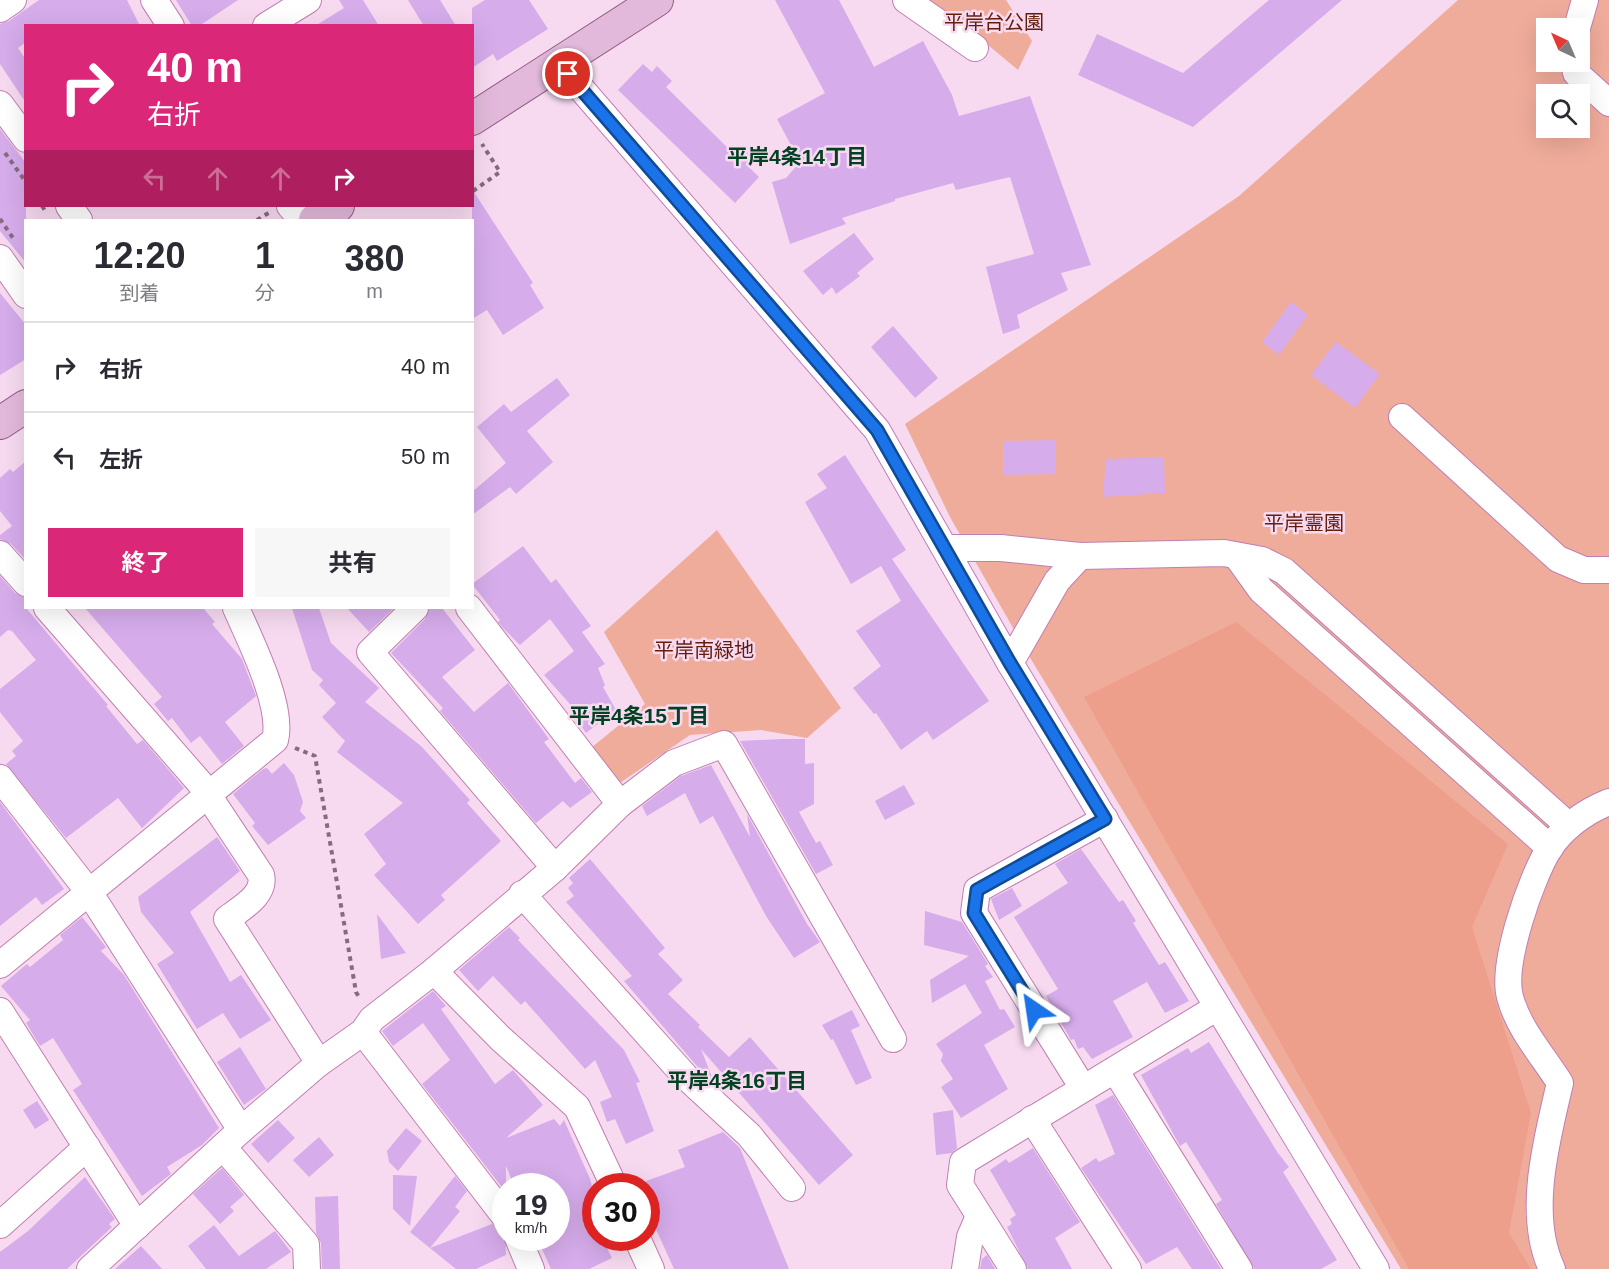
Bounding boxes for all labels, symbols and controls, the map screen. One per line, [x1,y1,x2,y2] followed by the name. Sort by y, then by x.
[944,11,1044,33] park label: 平岸台公園
[1536,18,1590,72] north arrow
[1536,18,1590,138] map controls
[147,44,243,91] text: 40 m
[48,48,126,126] icon: right
[542,48,593,99] pin
[551,57,584,90] icon: arrive
[1536,84,1590,138] button: search
[147,100,201,130] text: 右折
[727,145,867,168] district label: 平岸4条14丁目
[138,162,171,195] icon: left
[201,162,234,195] icon: ahead
[264,162,297,195] icon: ahead
[327,162,360,195] icon: right
[93,235,186,276] text: 12:20
[255,235,275,276] text: 1
[344,238,405,279] text: 380
[366,280,383,302] text: m
[119,282,159,304] text: 到着
[255,282,275,304] text: 分
[48,351,81,384] icon: right
[401,354,450,379] text: 40 m
[99,357,143,382] text: 右折
[48,441,81,474] icon: left
[401,444,450,469] text: 50 m
[99,447,143,472] text: 左折
[1264,512,1344,534] park label: 平岸霊園
[48,528,243,597] button: 終了
[255,528,450,597] button: 共有
[654,639,754,661] park label: 平岸南緑地
[569,704,709,727] district label: 平岸4条15丁目
[1002,978,1066,1042] position arrow
[667,1069,807,1092] district label: 平岸4条16丁目
[582,1173,660,1251] speed limit sign: 30
[514,1188,548,1221] text: 19
[515,1219,547,1236] text: km/h

